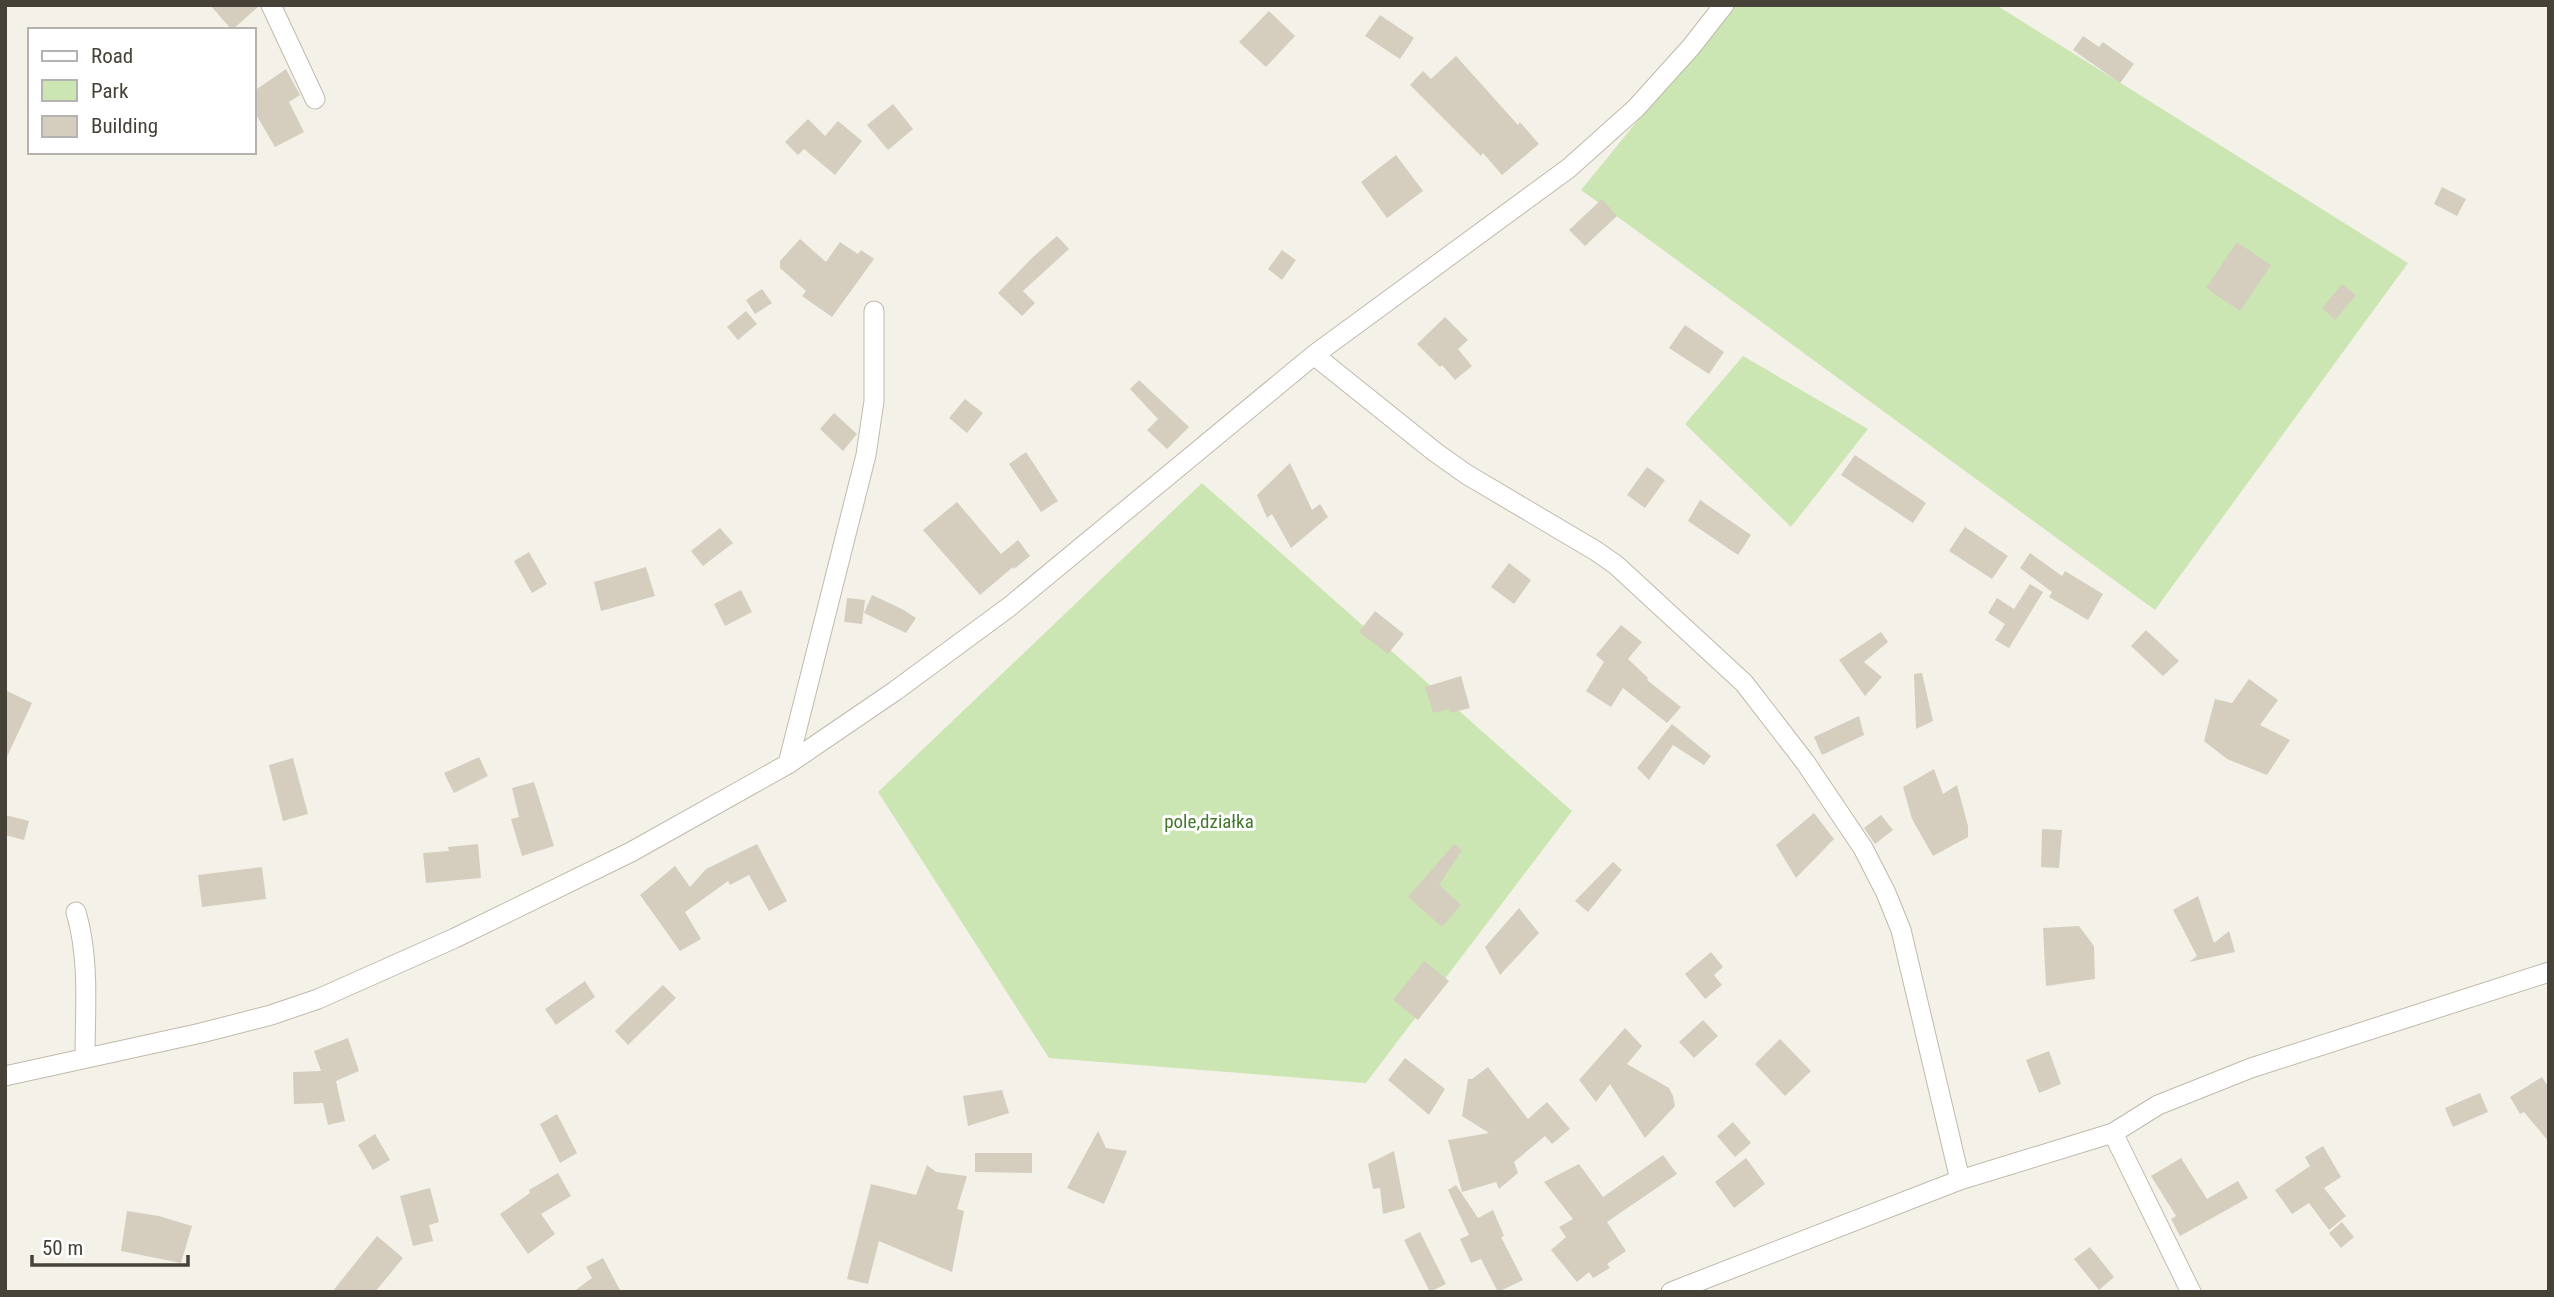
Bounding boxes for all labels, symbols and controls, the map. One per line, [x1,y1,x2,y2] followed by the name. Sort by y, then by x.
[28,28,256,154] legend
[91,44,133,68] text: Road
[91,79,129,103] text: Park
[91,114,158,138] text: Building
[1164,810,1254,833] park label: pole,działka
[32,1224,187,1268] scale bar
[42,1236,83,1260] text: 50 m

